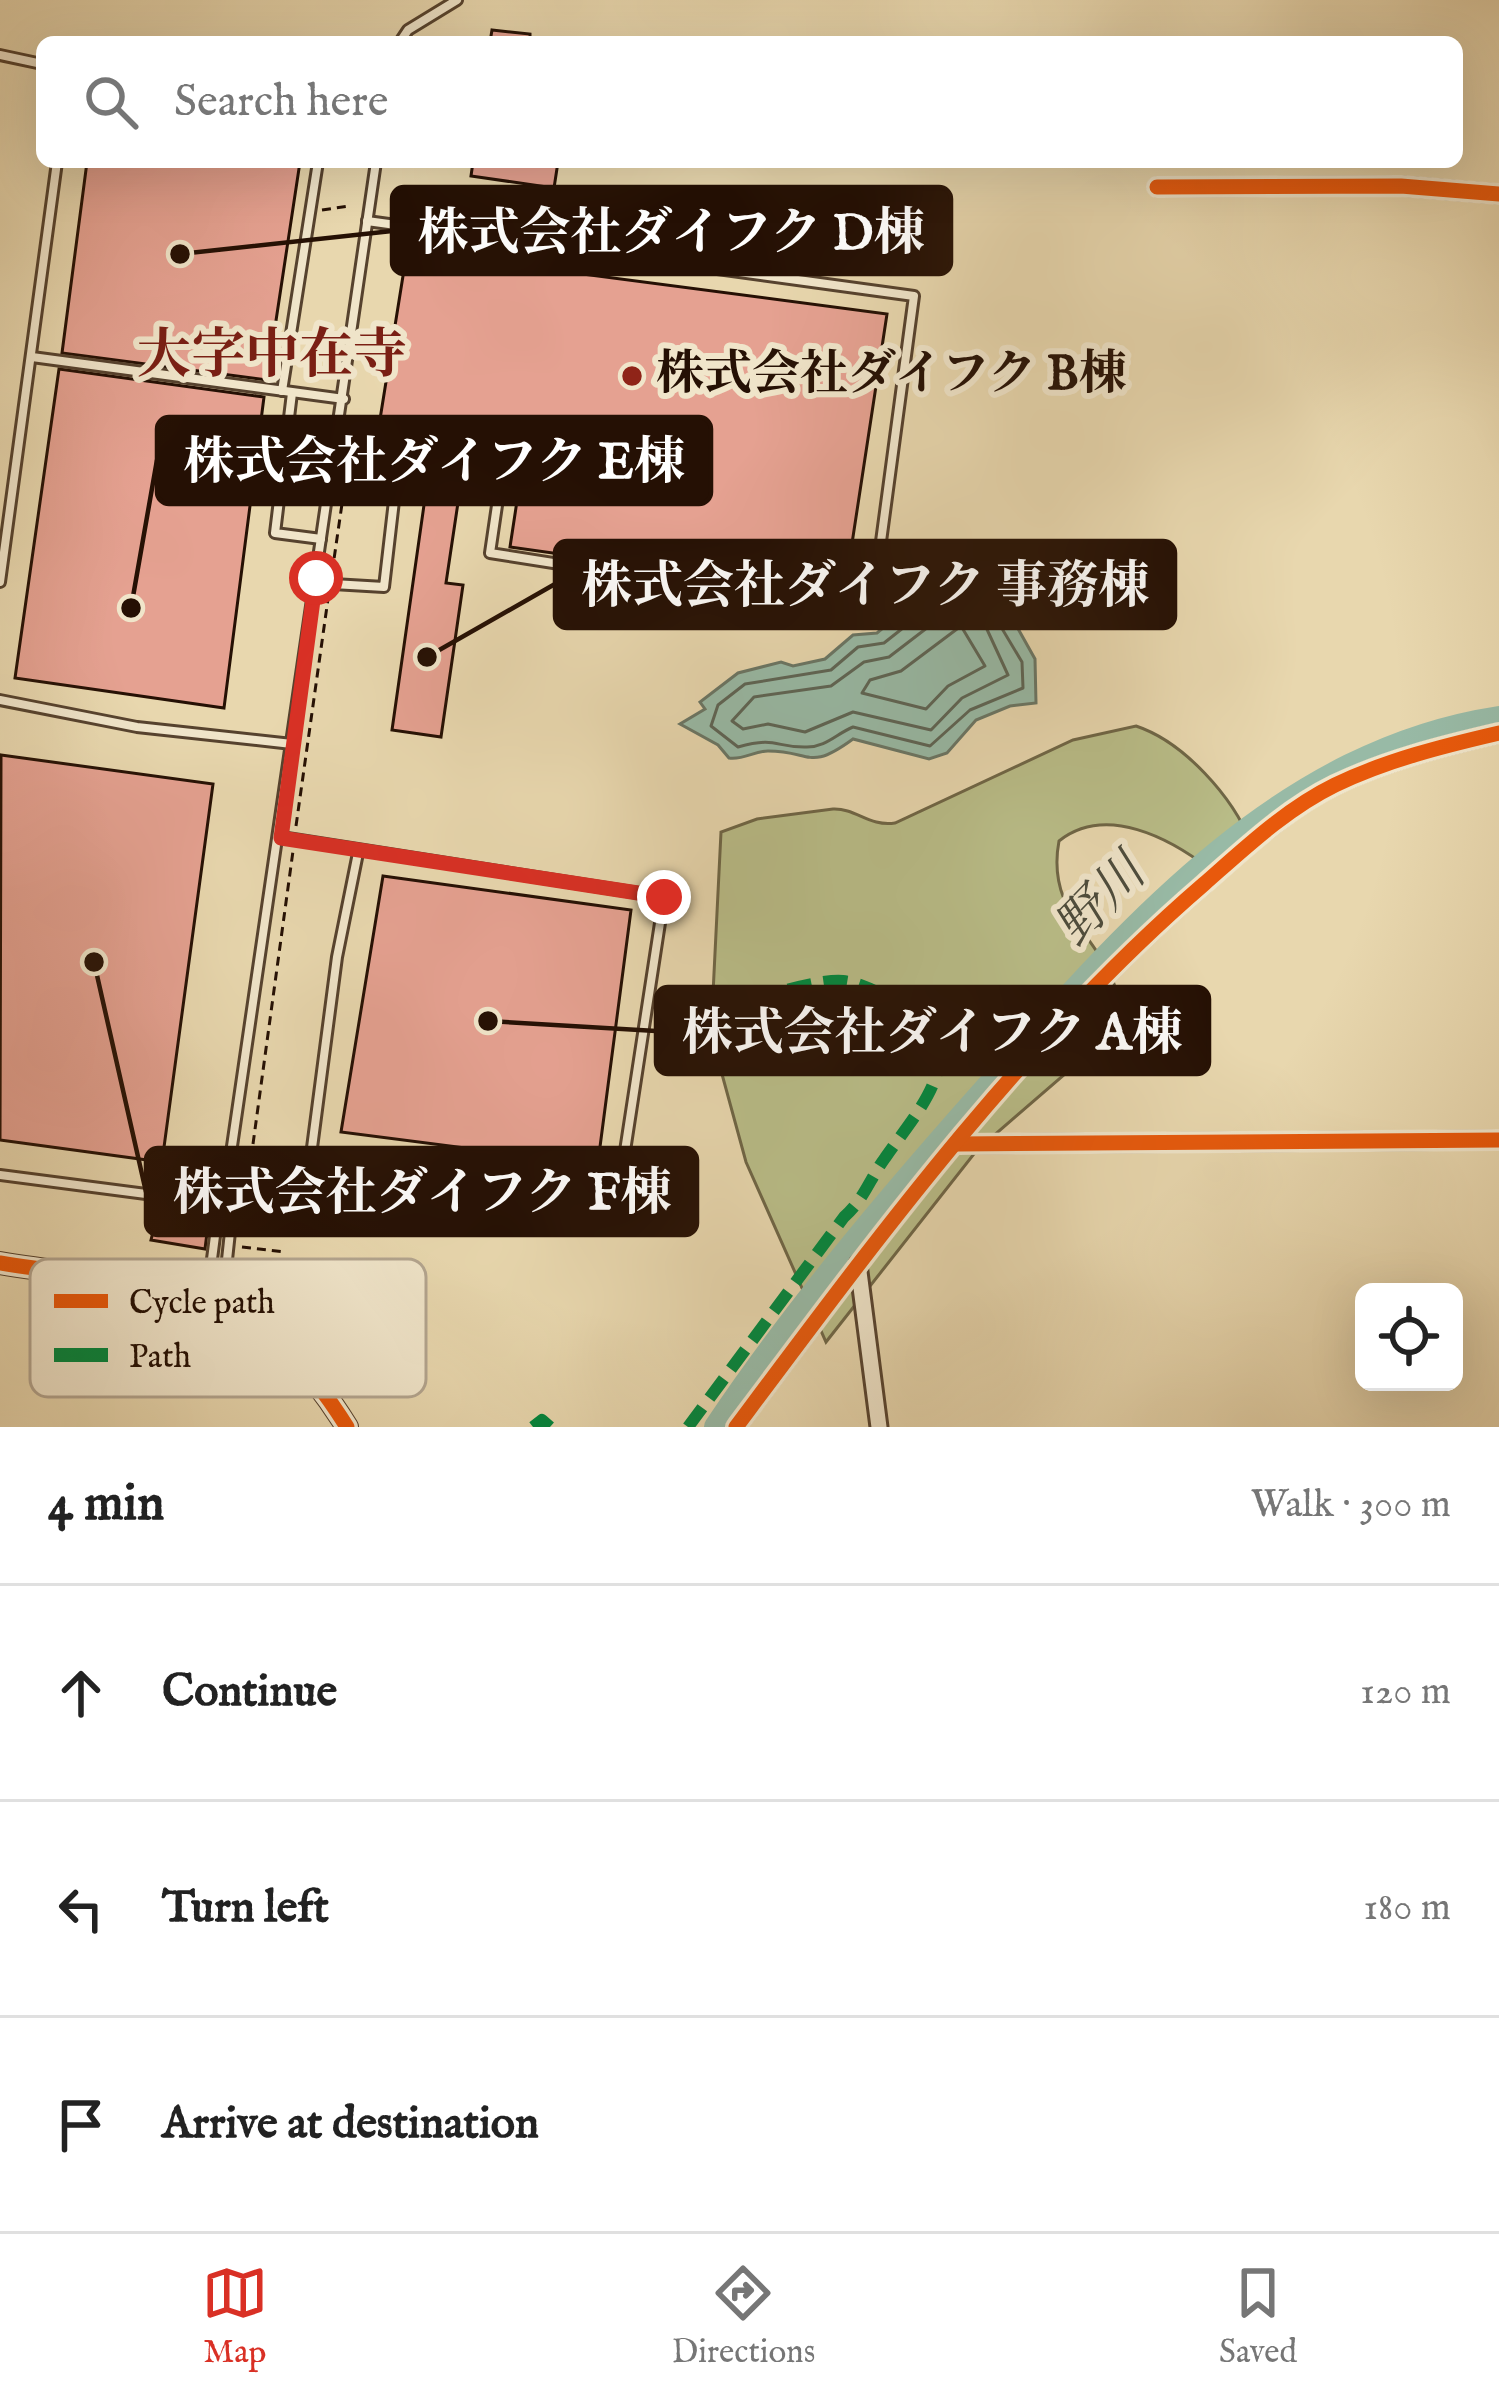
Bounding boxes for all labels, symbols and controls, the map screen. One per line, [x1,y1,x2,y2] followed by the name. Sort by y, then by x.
[36,36,1463,168] search box
[78,69,144,135] icon: search
[174,74,388,131] text: Search here
[392,187,951,274] callout: 株式会社ダイフク D棟
[418,203,925,268] text: 株式会社ダイフク D棟
[137,323,407,392] district label: 大字中在寺
[656,346,1126,406] place label: 株式会社ダイフク B棟
[619,363,645,389] marker: 株式会社ダイフク B棟
[157,417,711,504] callout: 株式会社ダイフク E棟
[183,432,685,497] text: 株式会社ダイフク E棟
[555,541,1175,628] callout: 株式会社ダイフク 事務棟
[289,551,343,605] route start
[581,556,1149,621] text: 株式会社ダイフク 事務棟
[1043,839,1164,961] water label: 野川
[637,870,691,924] route end
[656,987,1209,1074] callout: 株式会社ダイフク A棟
[682,1003,1182,1068] text: 株式会社ダイフク A棟
[146,1148,697,1235] callout: 株式会社ダイフク F棟
[173,1163,671,1228] text: 株式会社ダイフク F棟
[30,1259,426,1397] legend
[129,1283,275,1325] text: Cycle path
[1355,1283,1463,1391] map controls
[1355,1283,1463,1391] button: locate
[129,1337,191,1379] text: Path
[48,1473,164,1538] text: 4 min
[1251,1481,1451,1530] text: Walk · 300 m
[48,1660,114,1726] icon: ahead
[162,1664,337,1721] text: Continue
[1360,1668,1451,1717] text: 120 m
[48,1876,114,1942] icon: left
[162,1880,329,1937] text: Turn left
[1363,1884,1451,1933] text: 180 m
[48,2092,114,2158] icon: arrive
[162,2096,539,2153] text: Arrive at destination
[202,2260,268,2374] tab: Map
[672,2260,815,2374] tab: Directions
[1219,2260,1297,2374] tab: Saved

